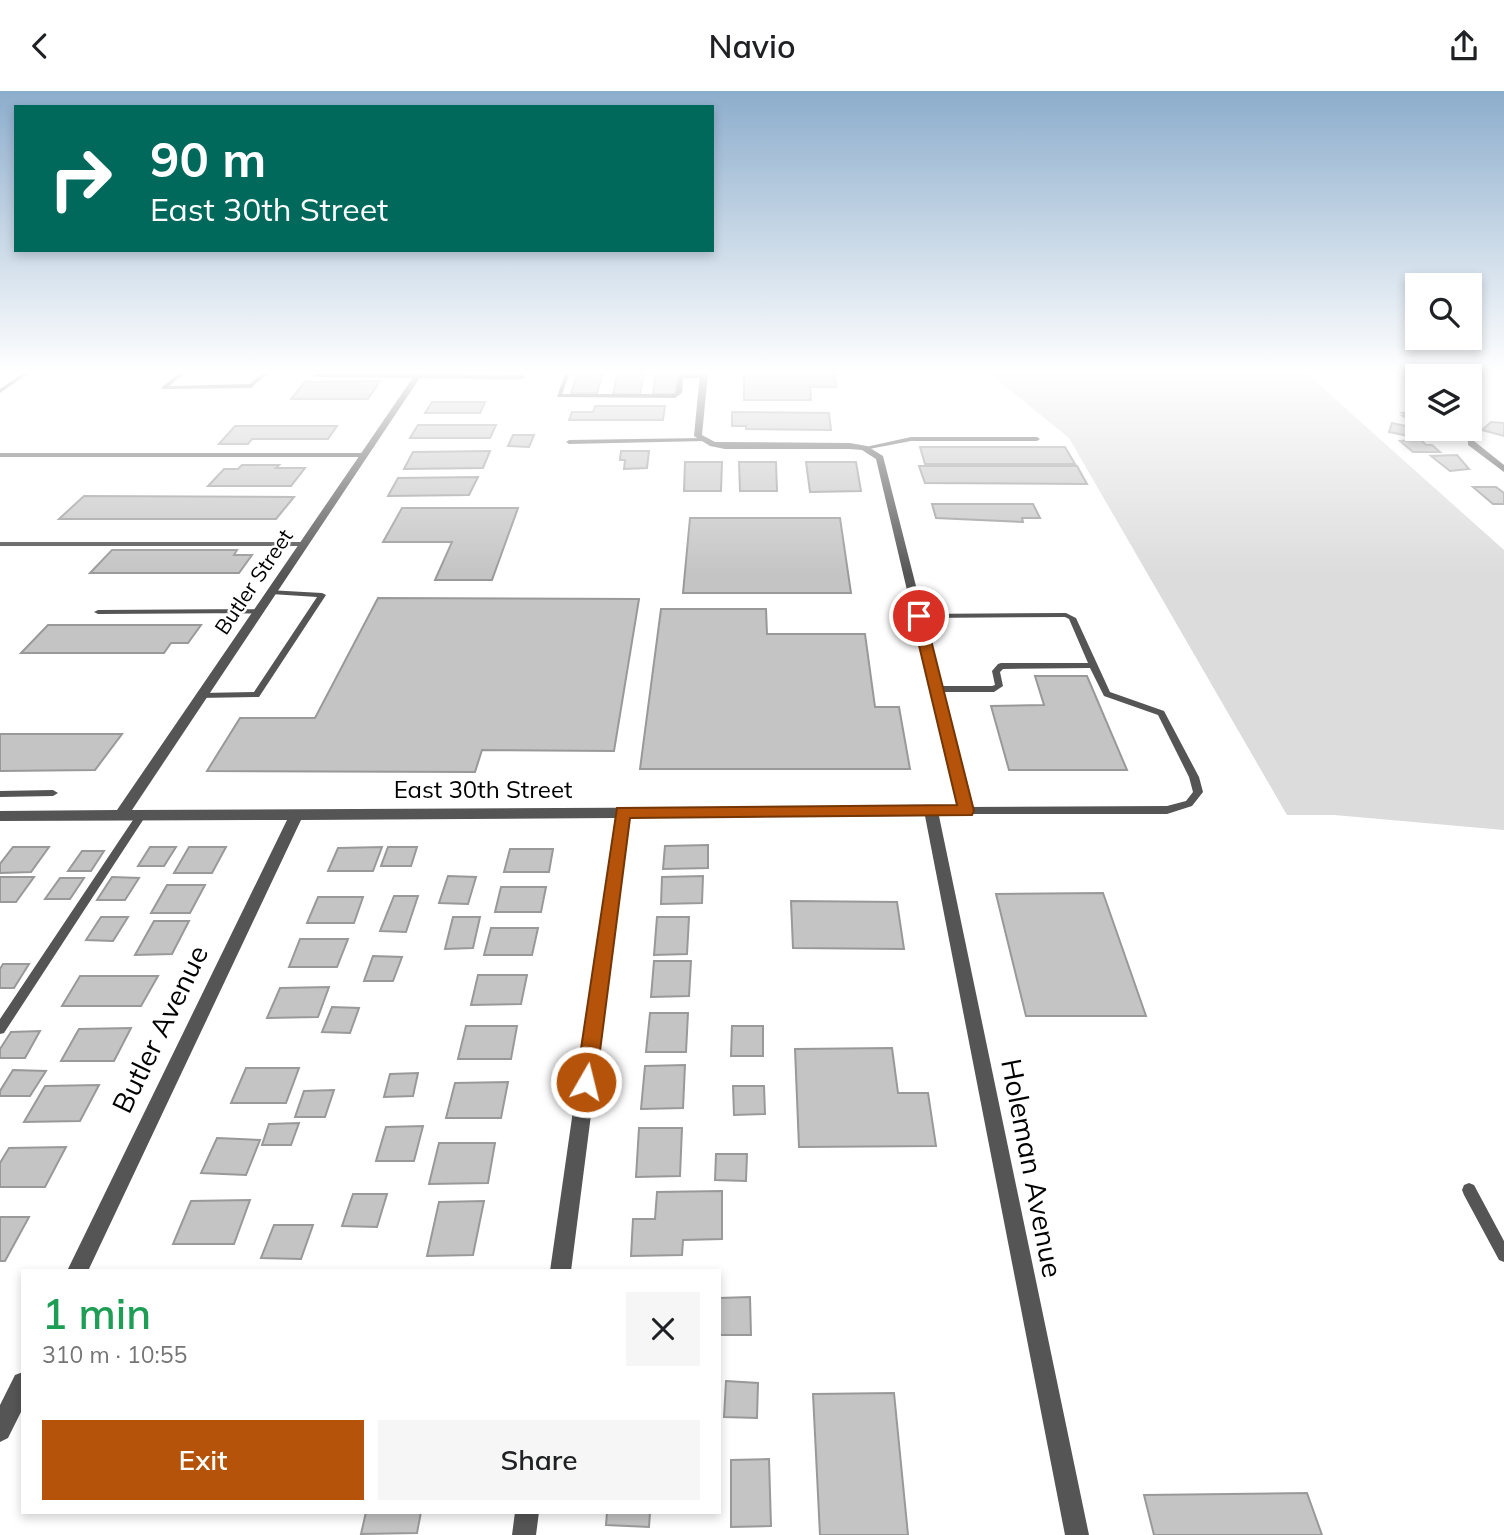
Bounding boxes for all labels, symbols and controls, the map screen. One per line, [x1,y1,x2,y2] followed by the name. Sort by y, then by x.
[708,26,796,66] text: Navio
[21,27,59,65] icon: back
[1445,27,1483,65] icon: share
[150,128,266,189] text: 90 m
[35,133,126,224] icon: right
[150,189,388,229] text: East 30th Street
[1405,273,1482,441] map controls
[1405,273,1482,350] button: search
[1405,364,1482,441] button: layers
[208,524,298,639] street label: Butler Street
[889,586,949,646] pin
[900,597,938,635] icon: arrive
[394,774,572,804] street label: East 30th Street
[104,939,215,1118] street label: Butler Avenue
[549,1045,623,1119] position arrow
[994,1056,1071,1280] street label: Holeman Avenue
[42,1287,151,1340] text: 1 min
[626,1292,700,1366] button: close
[42,1340,187,1369] text: 310 m · 10:55
[42,1420,364,1500] button: Exit
[378,1420,700,1500] button: Share

